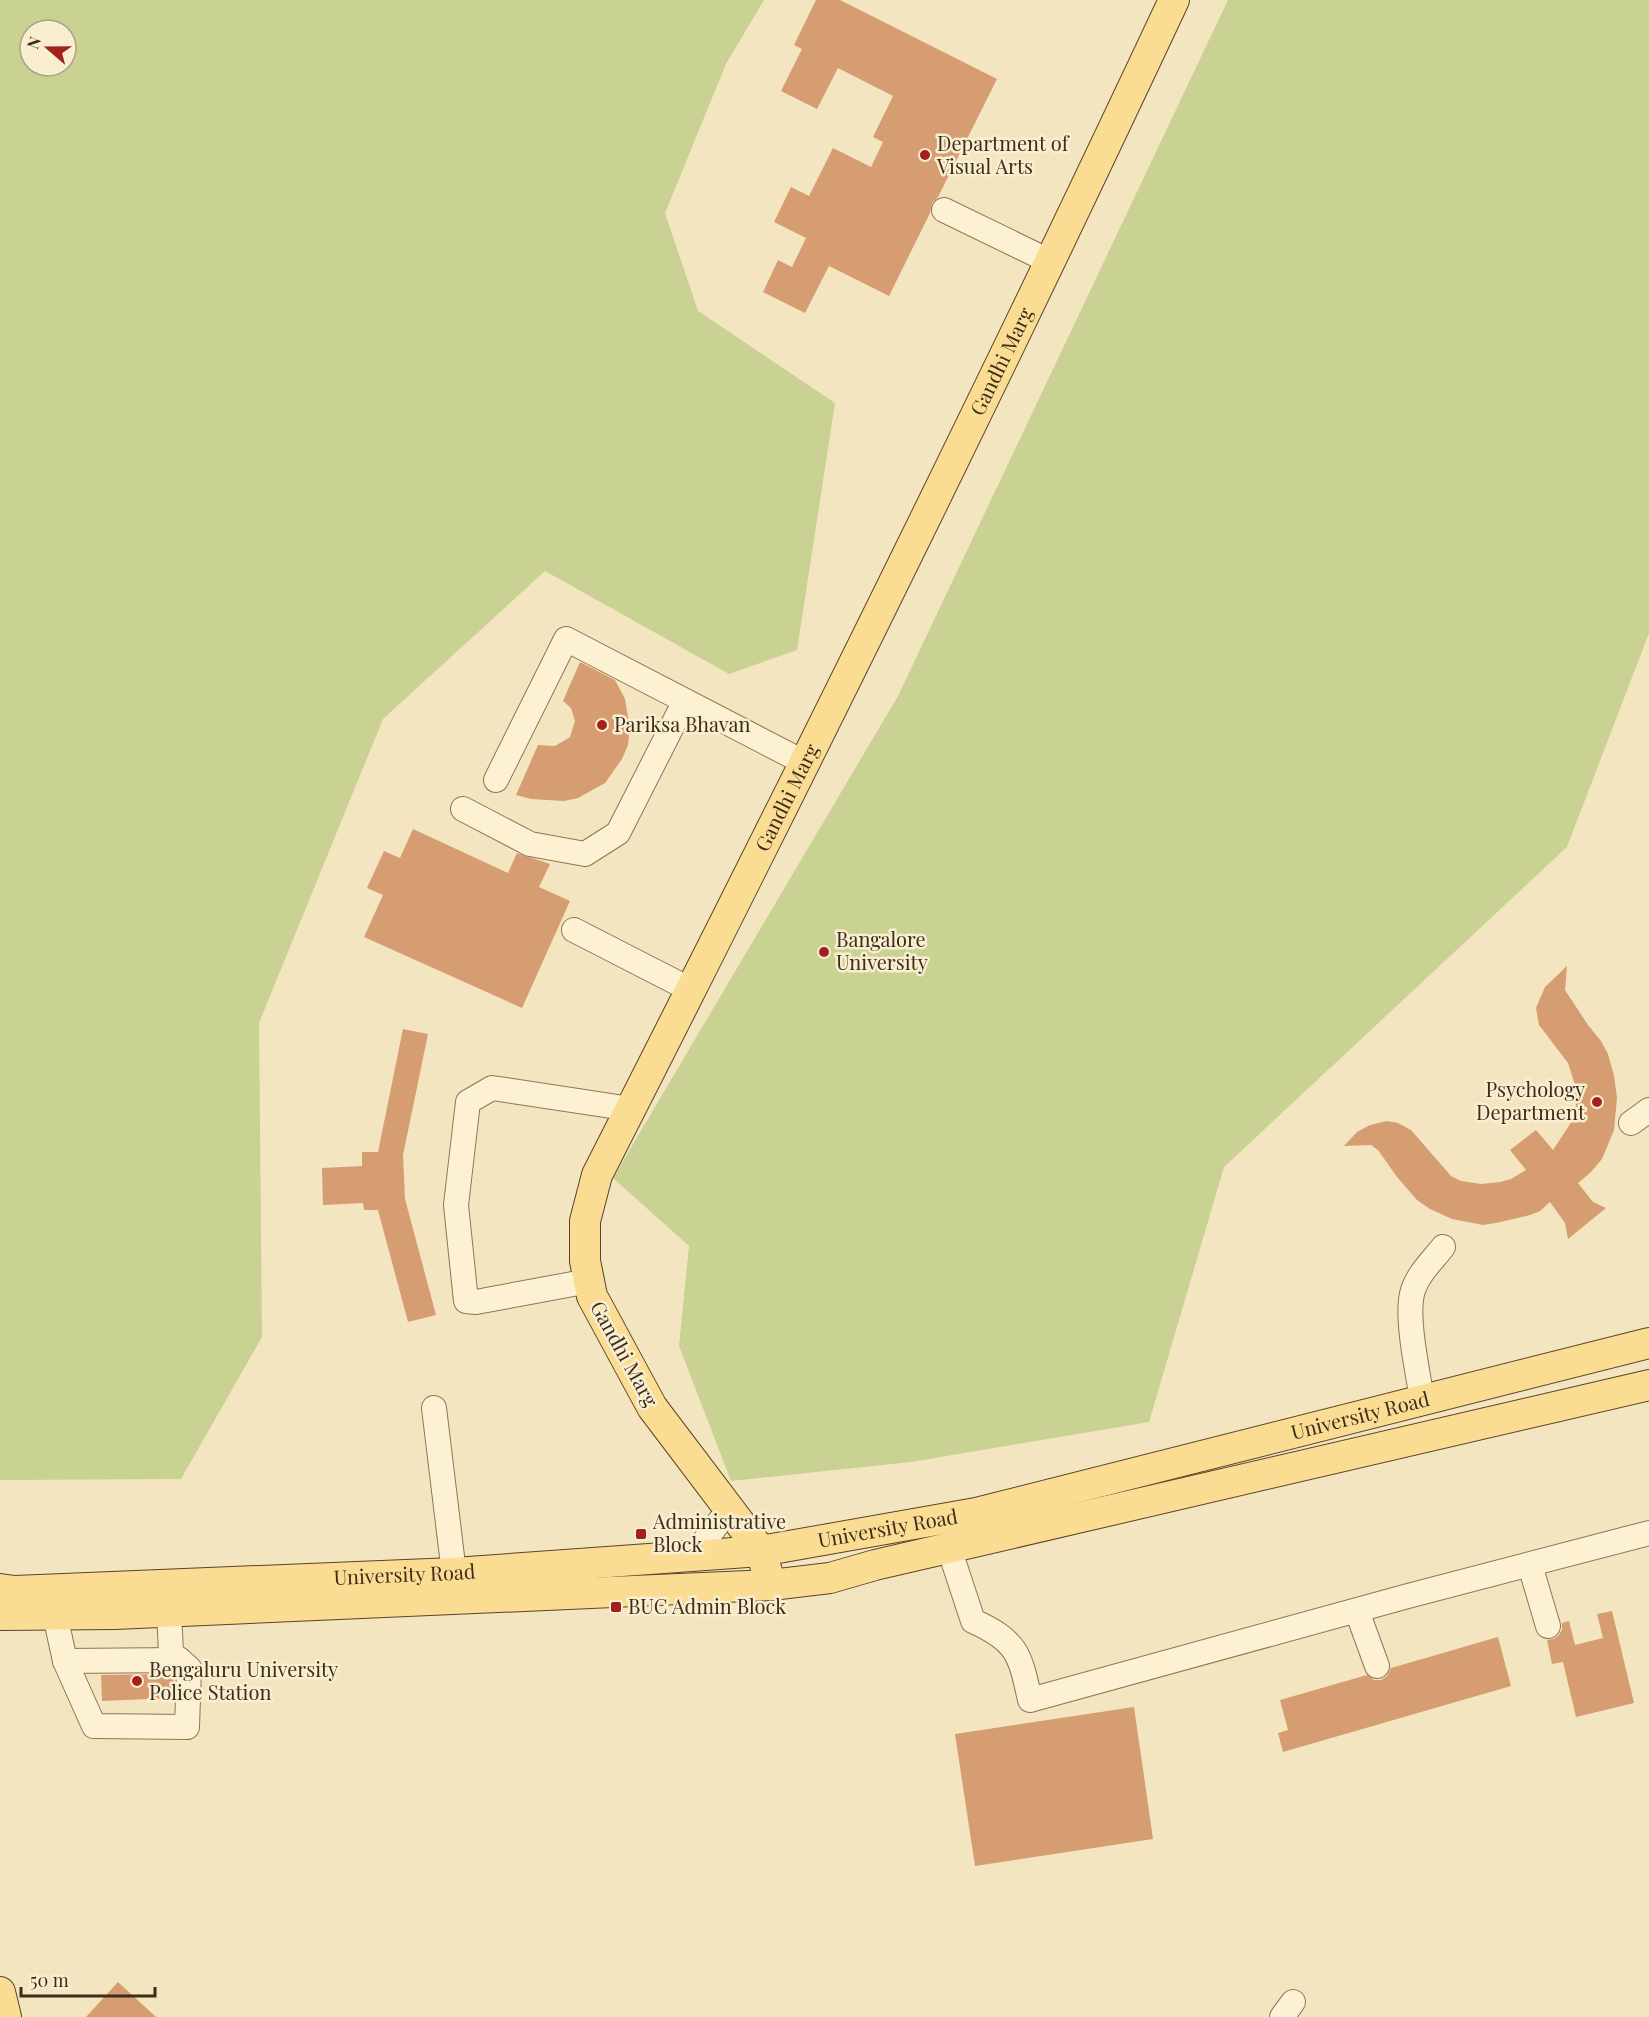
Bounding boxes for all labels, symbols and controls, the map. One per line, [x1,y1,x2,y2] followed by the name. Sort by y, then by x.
[18,18,78,78] north arrow
[22,33,45,52] text: N
[936,129,1070,179] place label: Department of Visual Arts
[918,148,932,162] marker: Department of Visual Arts
[963,302,1038,419] street label: Gandhi Marg
[614,710,750,737] place label: Pariksa Bhavan
[595,718,609,732] marker: Pariksa Bhavan
[748,738,824,855] street label: Gandhi Marg
[836,925,928,975] place label: Bangalore University
[817,945,831,959] marker: Bangalore University
[1476,1075,1586,1125] place label: Psychology Department
[1590,1095,1604,1109] marker: Psychology Department
[585,1296,666,1411] street label: Gandhi Marg
[1288,1384,1432,1445] street label: University Road
[815,1501,960,1553] street label: University Road
[652,1507,786,1557] place label: Administrative Block
[634,1527,648,1541] marker: Administrative Block
[333,1556,477,1590] street label: University Road
[628,1592,786,1619] place label: BUC Admin Block
[609,1600,623,1614] marker: BUC Admin Block
[149,1655,338,1705] place label: Bengaluru University Police Station
[130,1674,144,1688] marker: Bengaluru University Police Station
[21,1960,154,1998] scale bar
[30,1968,69,1992] text: 50 m

